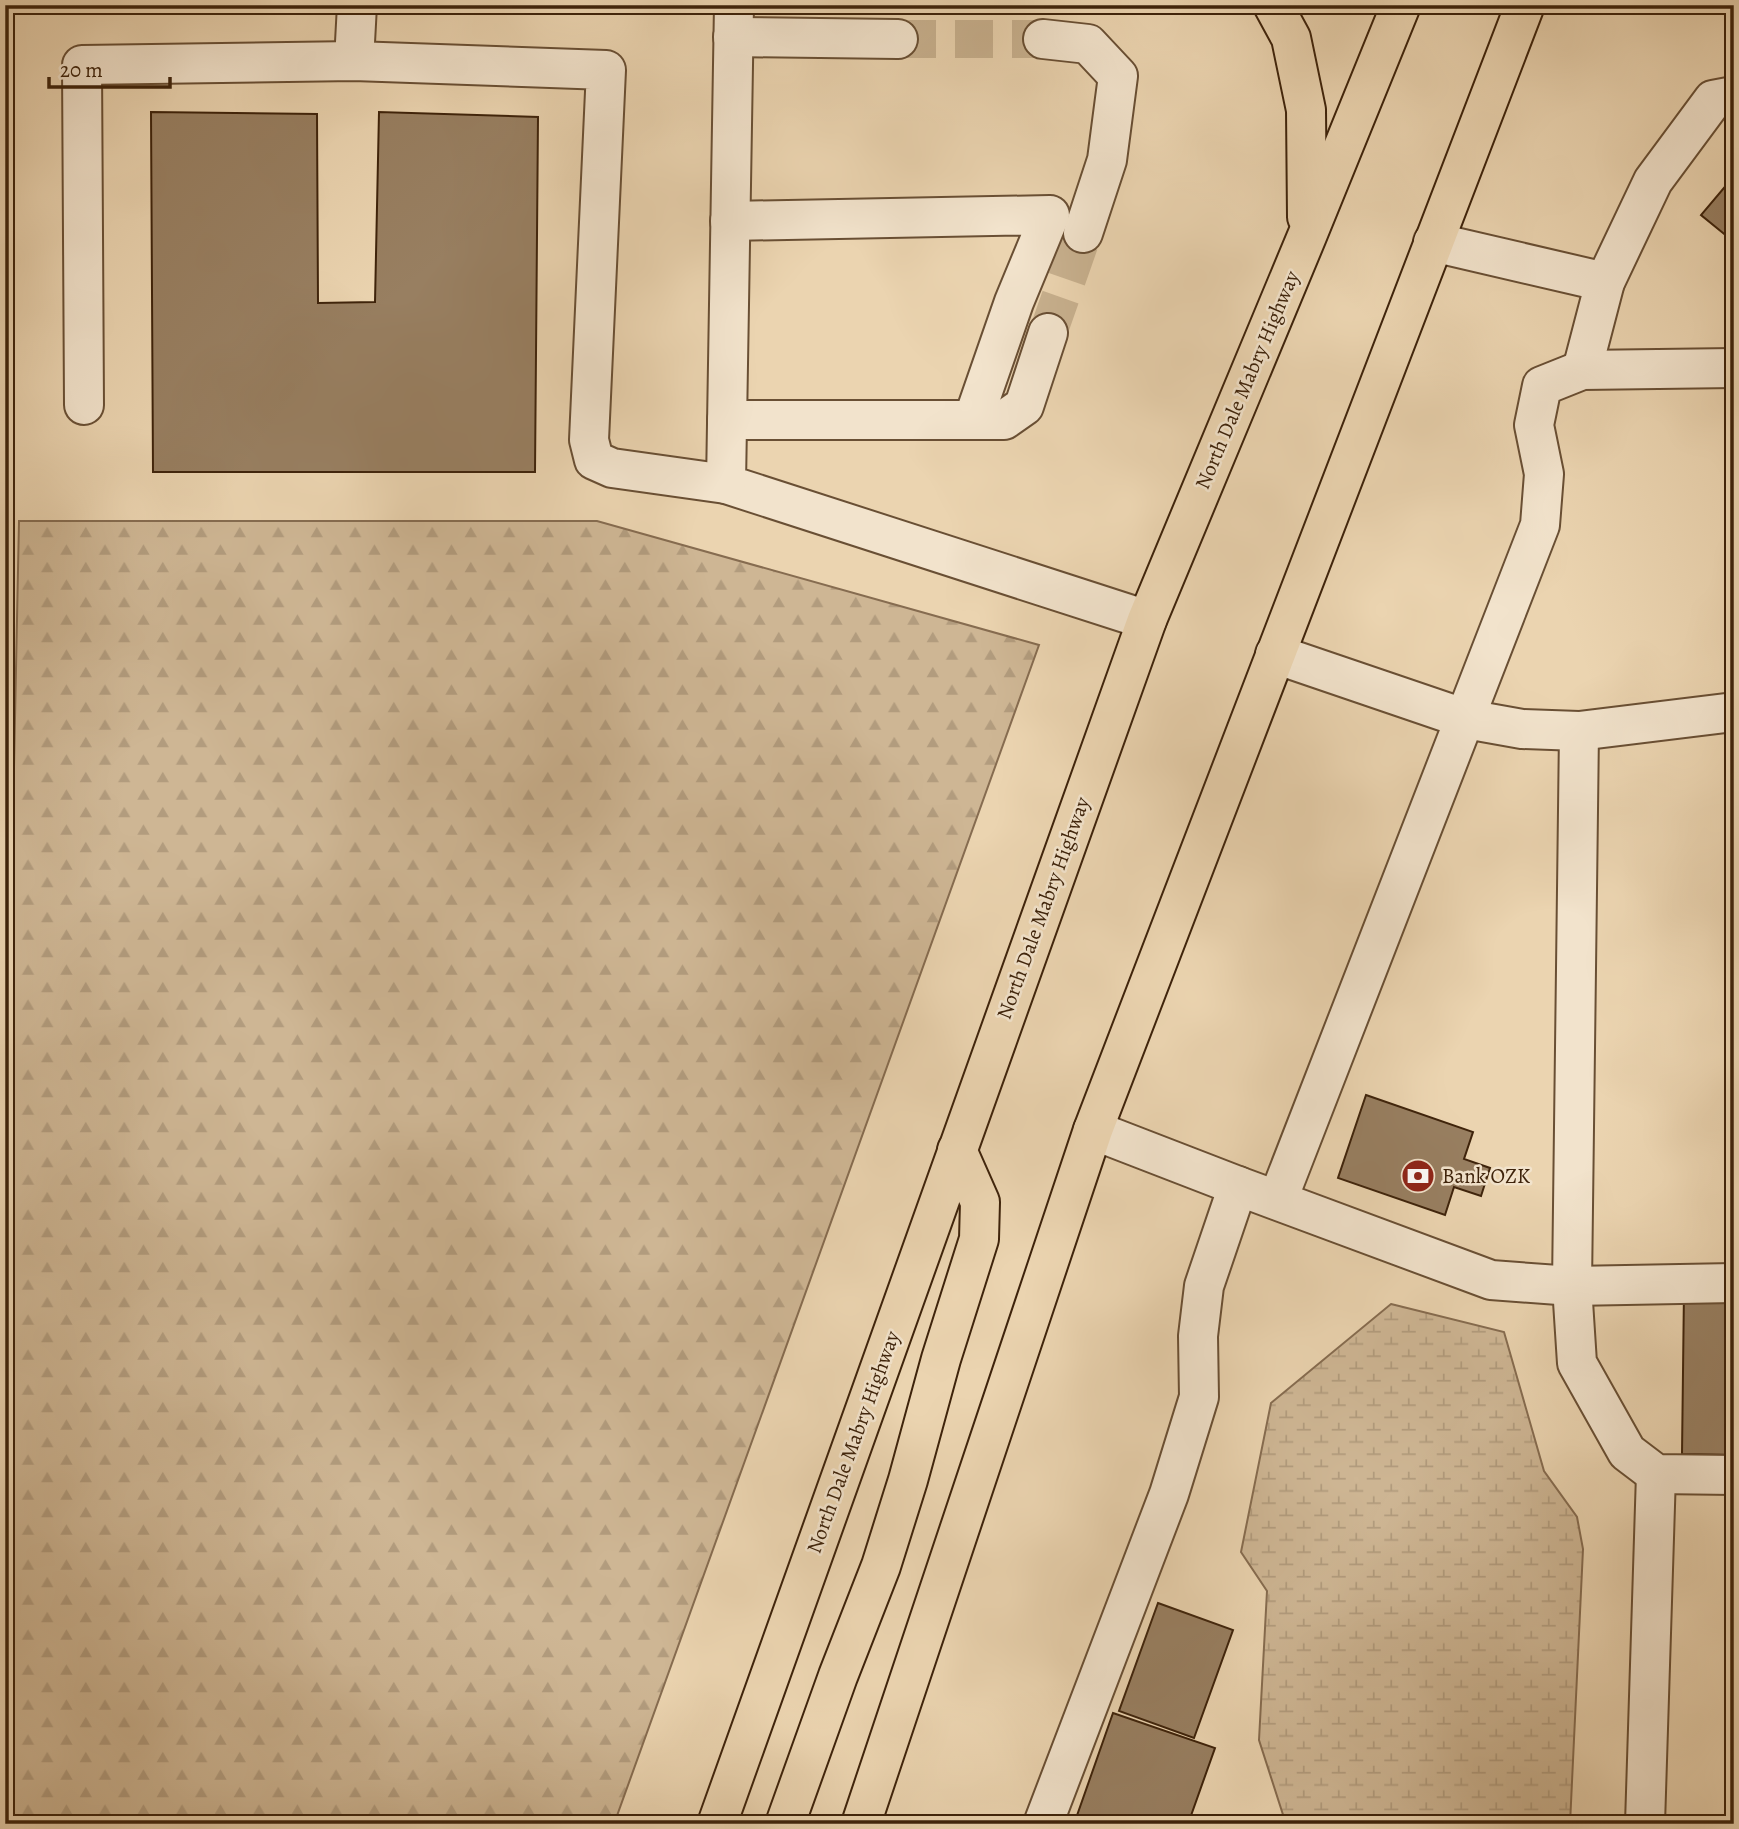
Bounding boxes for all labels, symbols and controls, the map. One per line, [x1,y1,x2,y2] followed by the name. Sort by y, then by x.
[49,46,170,90] scale bar
[60,56,103,84] text: 20 m
[1188,266,1306,494] street label: North Dale Mabry Highway
[990,792,1097,1023] street label: North Dale Mabry Highway
[1399,1157,1437,1195] bank icon: Bank OZK
[1442,1162,1530,1190] place label: Bank OZK
[800,1326,907,1557] street label: North Dale Mabry Highway

